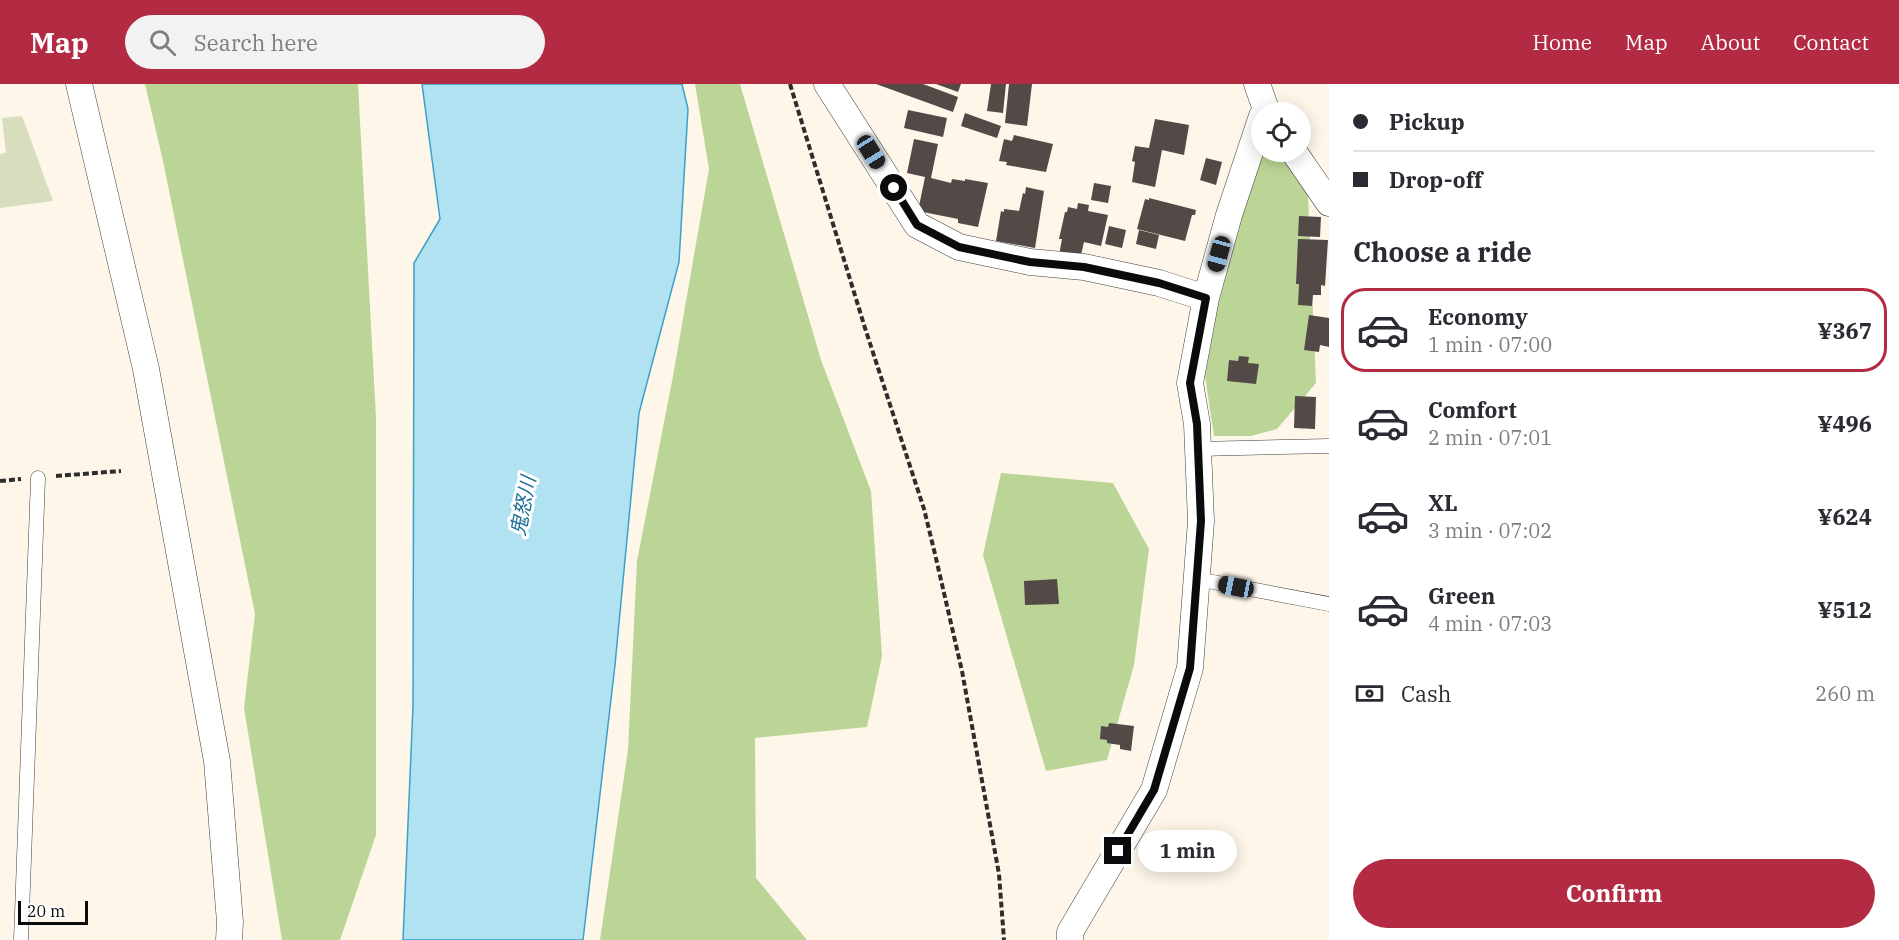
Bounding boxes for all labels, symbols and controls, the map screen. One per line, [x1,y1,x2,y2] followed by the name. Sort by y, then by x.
[125,15,545,69] search box
[30,24,89,61] text: Map
[146,26,179,59] icon: search
[194,28,318,57] text: Search here
[1532,28,1592,56] text: Home
[1625,28,1668,56] text: Map
[1701,28,1760,56] text: About
[1793,28,1869,56] text: Contact
[1251,102,1311,162] map controls
[1251,102,1311,162] button: locate
[1389,107,1465,136] text: Pickup
[854,132,888,172] car
[1389,165,1483,194] text: Drop-off
[880,174,907,201] route start
[1206,234,1232,274] car
[1353,234,1532,269] text: Choose a ride
[1428,302,1528,331] text: Economy
[1356,303,1410,357] icon: car
[1817,316,1872,345] text: ¥367
[1428,331,1552,358] text: 1 min · 07:00
[1428,395,1517,424] text: Comfort
[1356,396,1410,450] icon: car
[1817,409,1872,438] text: ¥496
[1428,424,1552,451] text: 2 min · 07:01
[504,472,542,538] water label: 鬼怒川
[1428,488,1458,517] text: XL
[1356,489,1410,543] icon: car
[1817,502,1872,531] text: ¥624
[1428,517,1552,544] text: 3 min · 07:02
[1217,575,1255,599] car
[1428,581,1495,610] text: Green
[1356,582,1410,636] icon: car
[1817,595,1872,624] text: ¥512
[1428,610,1552,637] text: 4 min · 07:03
[1353,677,1386,710] icon: cash
[1401,679,1452,708] text: Cash
[1815,680,1875,707] text: 260 m
[1139,830,1238,872] callout: 1 min
[1104,837,1131,864] route end
[1160,837,1216,864] text: 1 min
[1353,859,1875,928] button: Confirm
[18,898,88,926] scale bar
[27,901,65,921] text: 20 m

